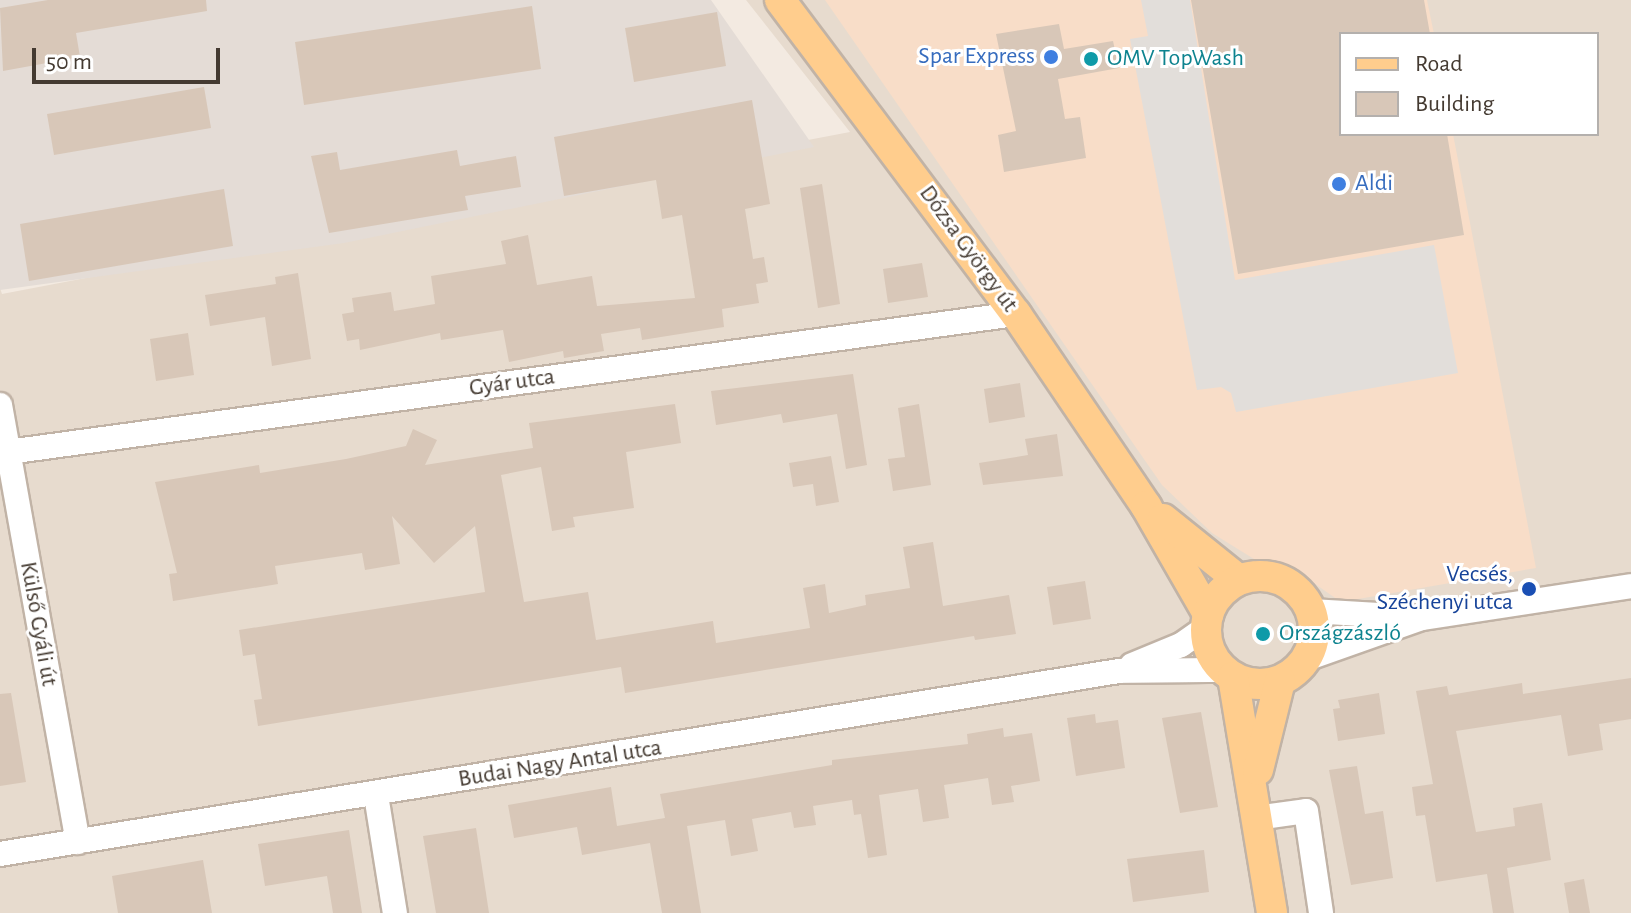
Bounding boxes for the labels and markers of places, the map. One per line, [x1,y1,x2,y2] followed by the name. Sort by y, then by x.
[918,43,1035,71] place label: Spar Express
[1107,45,1244,73] place label: OMV TopWash
[1042,48,1060,66] marker: Spar Express
[1082,50,1100,68] marker: OMV TopWash
[1355,170,1393,198] place label: Aldi
[1330,175,1348,193] marker: Aldi
[1377,561,1513,617] place label: Vecsés, Széchenyi utca
[1520,580,1538,598] marker: Vecsés, Széchenyi utca
[1279,620,1401,648] place label: Országzászló
[1254,625,1272,643] marker: Országzászló

